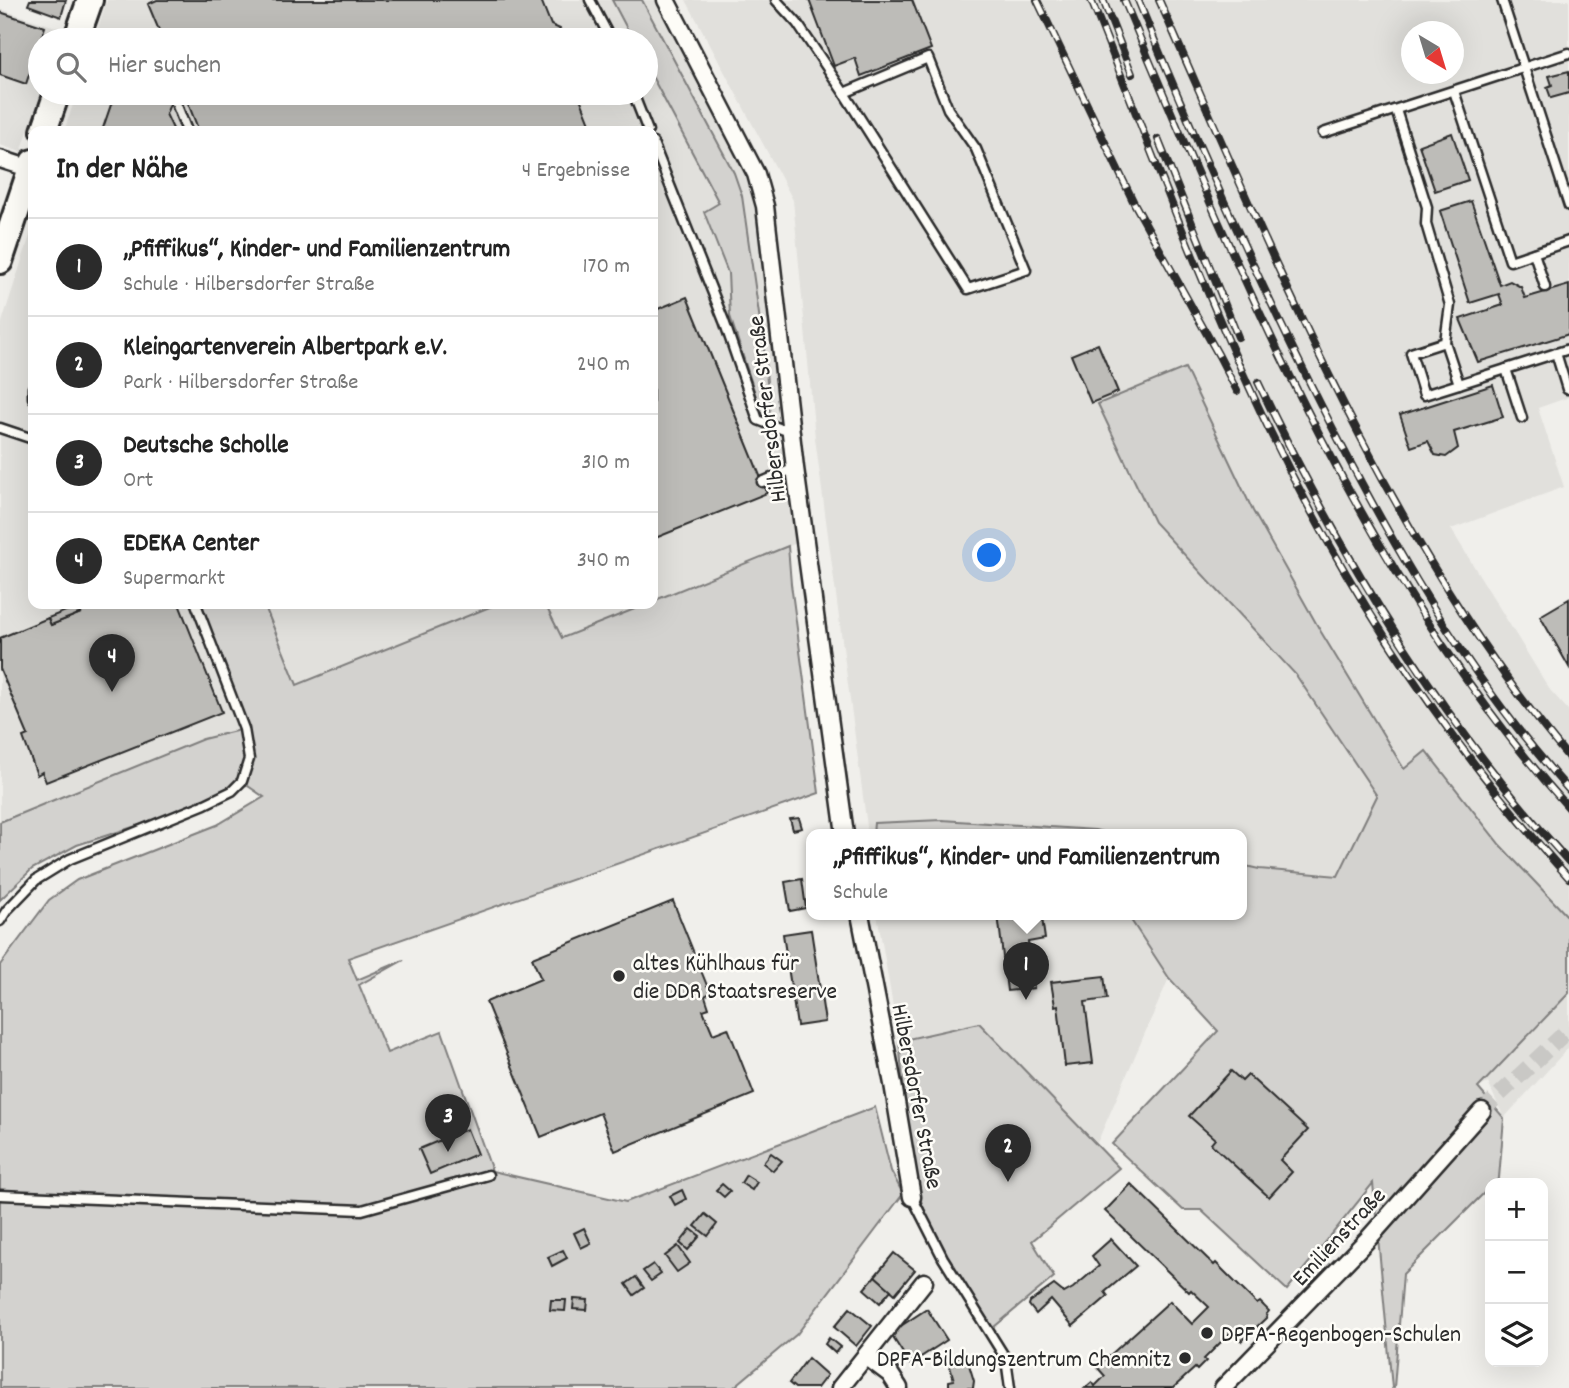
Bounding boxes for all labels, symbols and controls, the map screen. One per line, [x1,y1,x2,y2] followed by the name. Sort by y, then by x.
[1401,21,1464,84] north arrow
[28,28,658,105] search box
[52,48,90,86] icon: search
[108,48,221,85] text: Hier suchen
[56,150,188,193] text: In der Nähe
[522,155,630,188] text: 4 Ergebnisse
[123,232,510,269] text: „Pfiffikus“, Kinder- und Familienzentrum
[76,251,82,284] text: 1
[583,251,630,284] text: 170 m
[123,269,375,302] text: Schule · Hilbersdorfer Straße
[741,313,797,504] street label: Hilbersdorfer Straße
[123,330,447,367] text: Kleingartenverein Albertpark e.V.
[74,349,84,382] text: 2
[577,349,630,382] text: 240 m
[123,367,358,400] text: Park · Hilbersdorfer Straße
[123,428,289,465] text: Deutsche Scholle
[74,447,84,480] text: 3
[581,447,630,480] text: 310 m
[123,465,153,498] text: Ort
[123,526,259,563] text: EDEKA Center
[972,538,1006,572] your location
[74,545,84,578] text: 4
[577,545,630,578] text: 340 m
[123,563,225,596] text: Supermarkt
[89,634,135,692] pin: 4
[806,829,1247,920] popup
[833,840,1220,877] text: „Pfiffikus“, Kinder- und Familienzentrum
[833,877,888,910] text: Schule
[1003,942,1049,1000] pin: 1
[633,948,837,1010] place label: altes Kühlhaus für die DDR Staatsreserve
[611,968,627,984] marker: altes Kühlhaus für die DDR Staatsreserve
[880,1001,950,1192] street label: Hilbersdorfer Straße
[425,1094,471,1152] pin: 3
[985,1124,1031,1182] pin: 2
[1485,1178,1548,1367] map controls
[1485,1178,1548,1241] button: +
[1285,1181,1395,1295] street label: Emilienstraße
[1485,1241,1548,1304] button: −
[1485,1304,1548,1367] button: layers
[1221,1319,1461,1353] place label: DPFA-Regenbogen-Schulen
[1199,1325,1215,1341] marker: DPFA-Regenbogen-Schulen
[877,1344,1171,1378] place label: DPFA-Bildungszentrum Chemnitz
[1177,1350,1193,1366] marker: DPFA-Bildungszentrum Chemnitz

